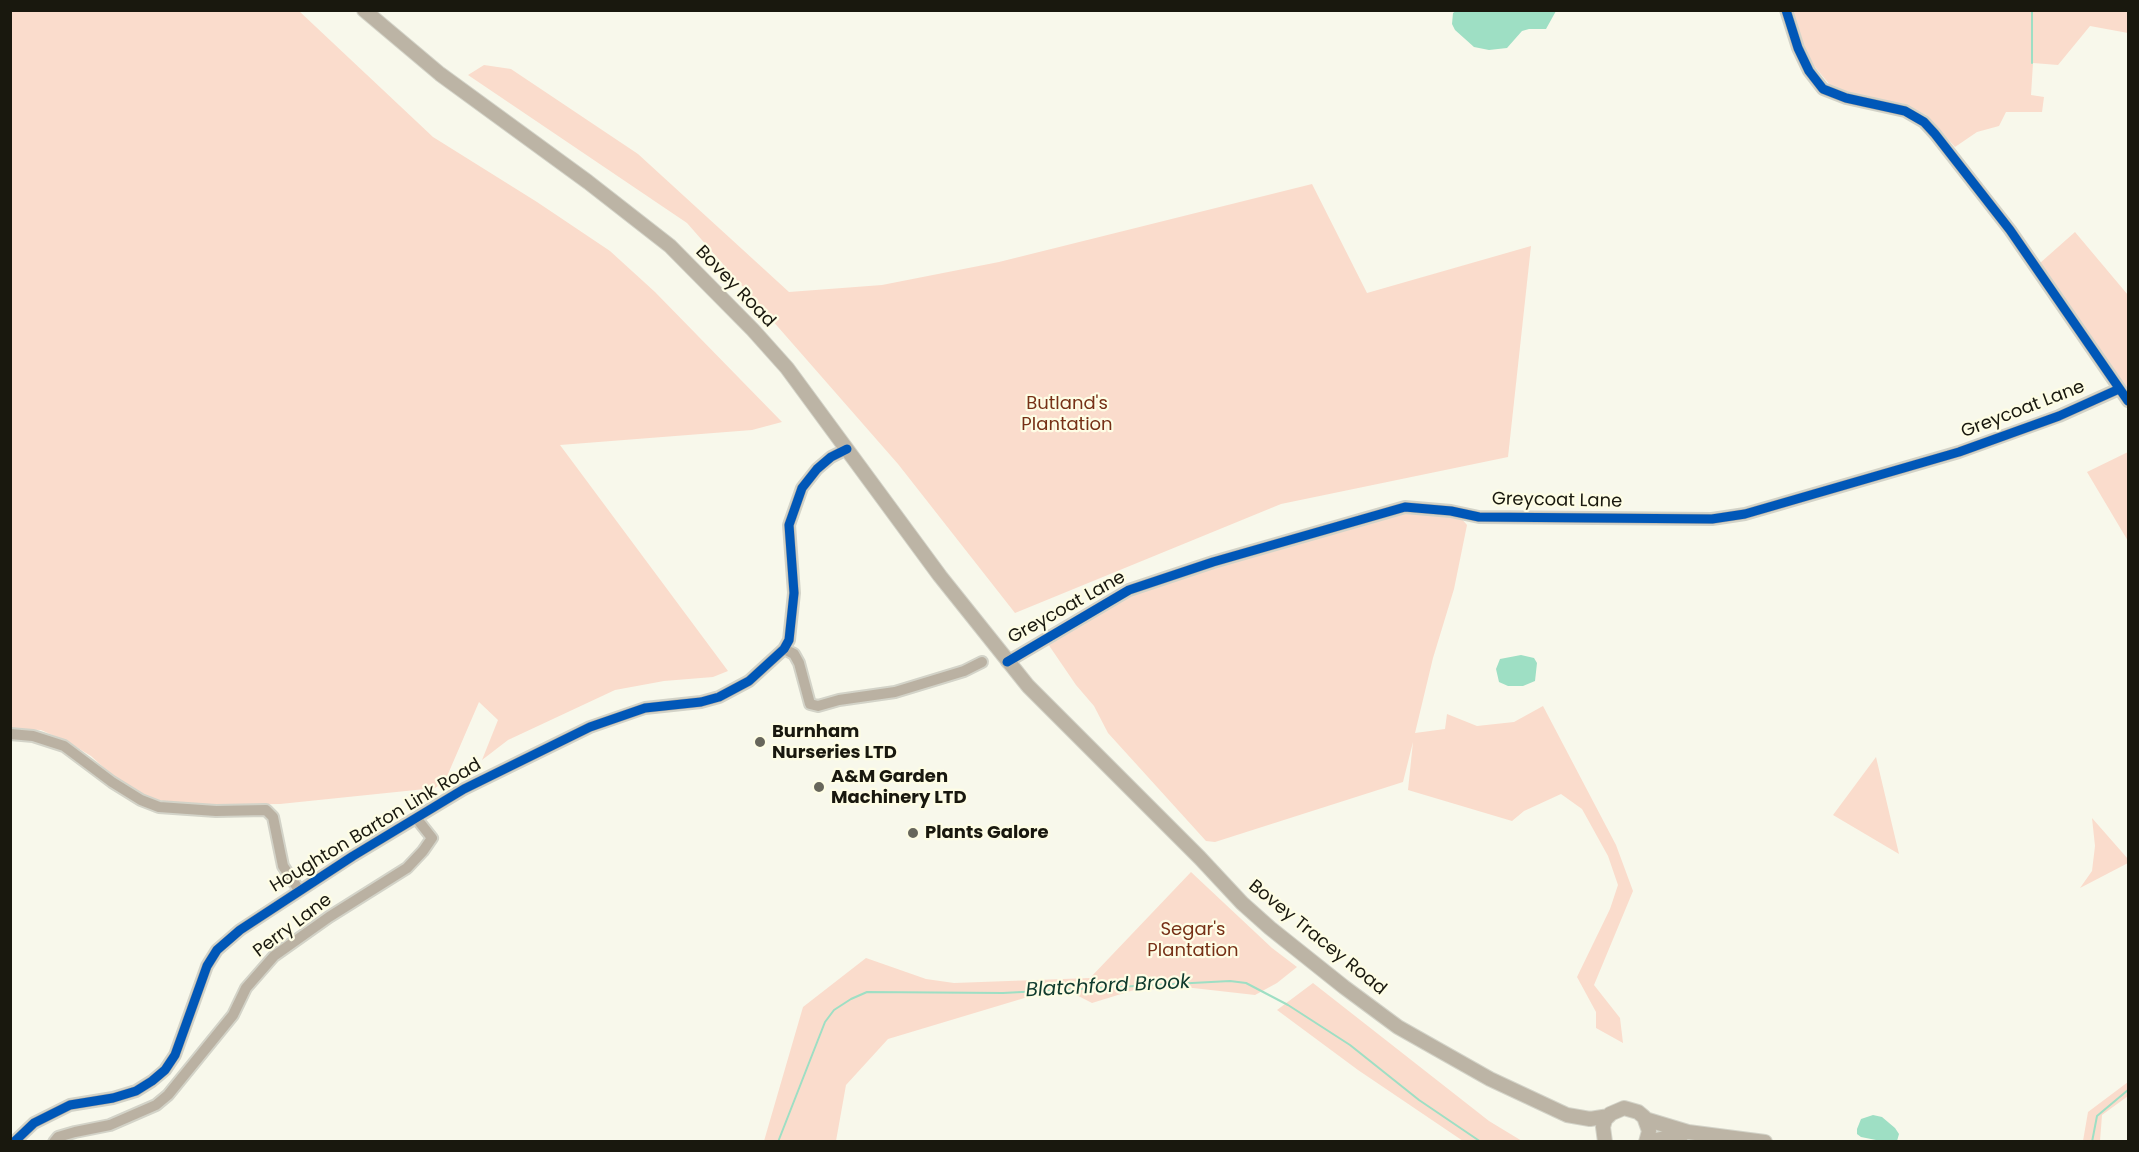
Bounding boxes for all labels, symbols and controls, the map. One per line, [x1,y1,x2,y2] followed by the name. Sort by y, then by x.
[691,242,779,332] street label: Bovey Road
[1958,377,2088,443] street label: Greycoat Lane
[1021,393,1113,436] park label: Butland's Plantation
[1492,489,1622,513] street label: Greycoat Lane
[1005,567,1129,649] street label: Greycoat Lane
[772,721,897,764] place label: Burnham Nurseries LTD
[753,735,767,749] marker: Burnham Nurseries LTD
[267,754,485,898] street label: Houghton Barton Link Road
[831,766,967,808] place label: A&M Garden Machinery LTD
[812,780,826,794] marker: A&M Garden Machinery LTD
[925,822,1049,844] place label: Plants Galore
[906,826,920,840] marker: Plants Galore
[1244,876,1390,1000] street label: Bovey Tracey Road
[250,890,336,962] street label: Perry Lane
[1147,919,1239,962] park label: Segar's Plantation
[1025,971,1191,1003] water label: Blatchford Brook

